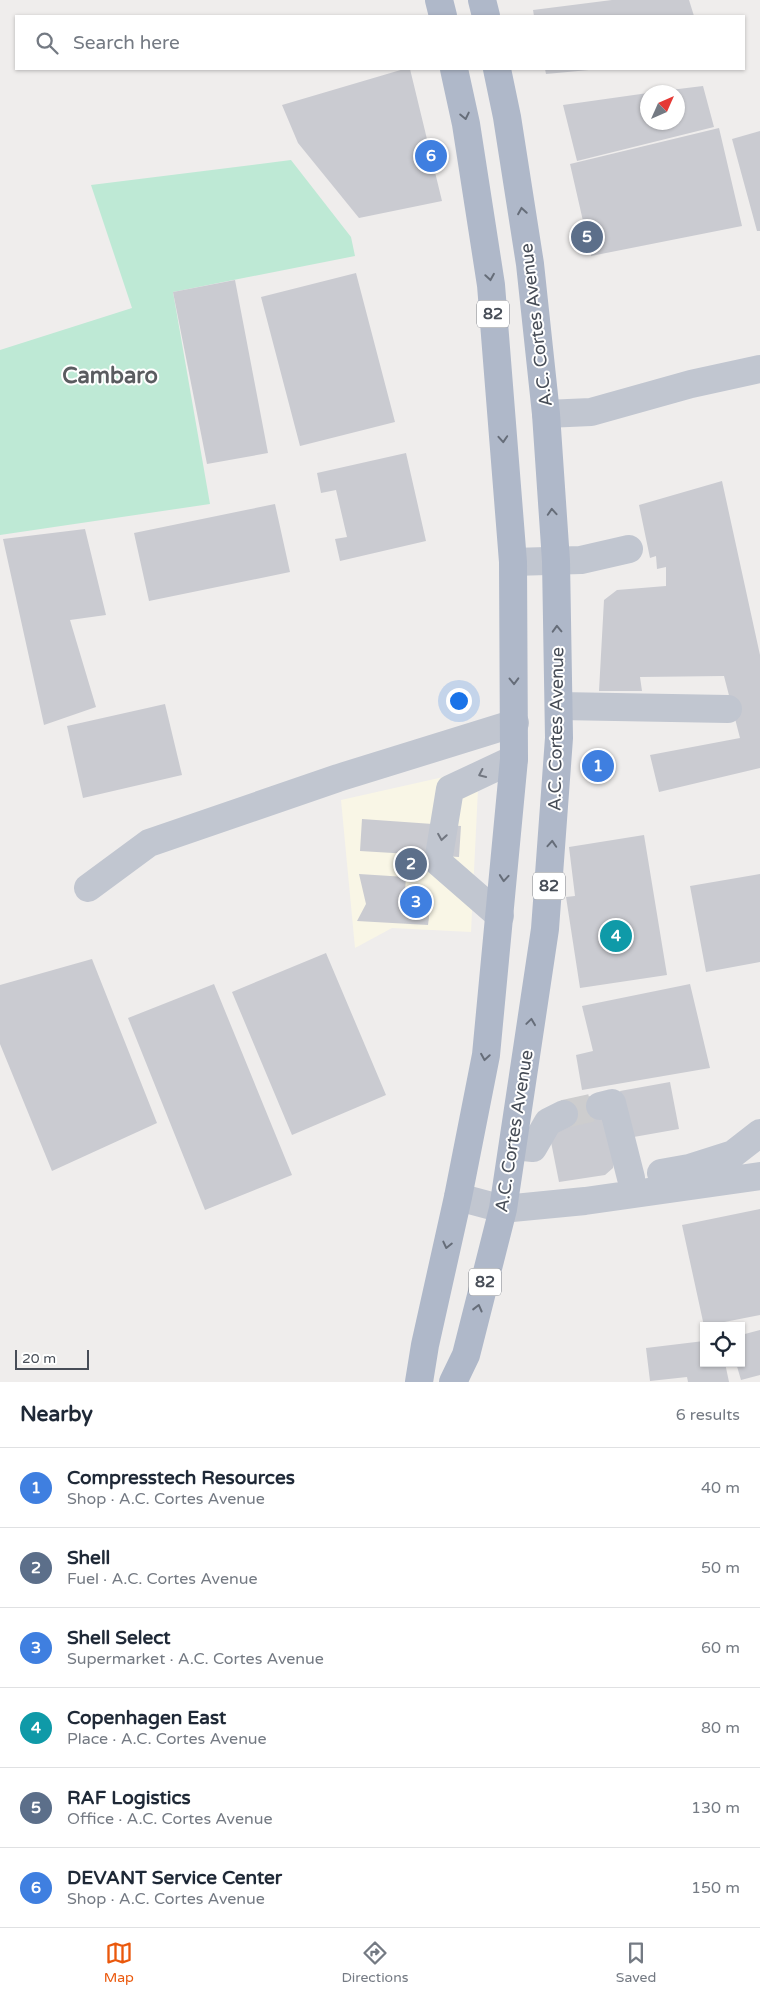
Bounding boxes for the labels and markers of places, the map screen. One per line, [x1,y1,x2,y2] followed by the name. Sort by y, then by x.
[415,137,447,175] pin: 6
[571,218,603,256] pin: 5
[582,747,614,785] pin: 1
[395,845,427,883] pin: 2
[400,883,432,921] pin: 3
[600,917,632,955] pin: 4

